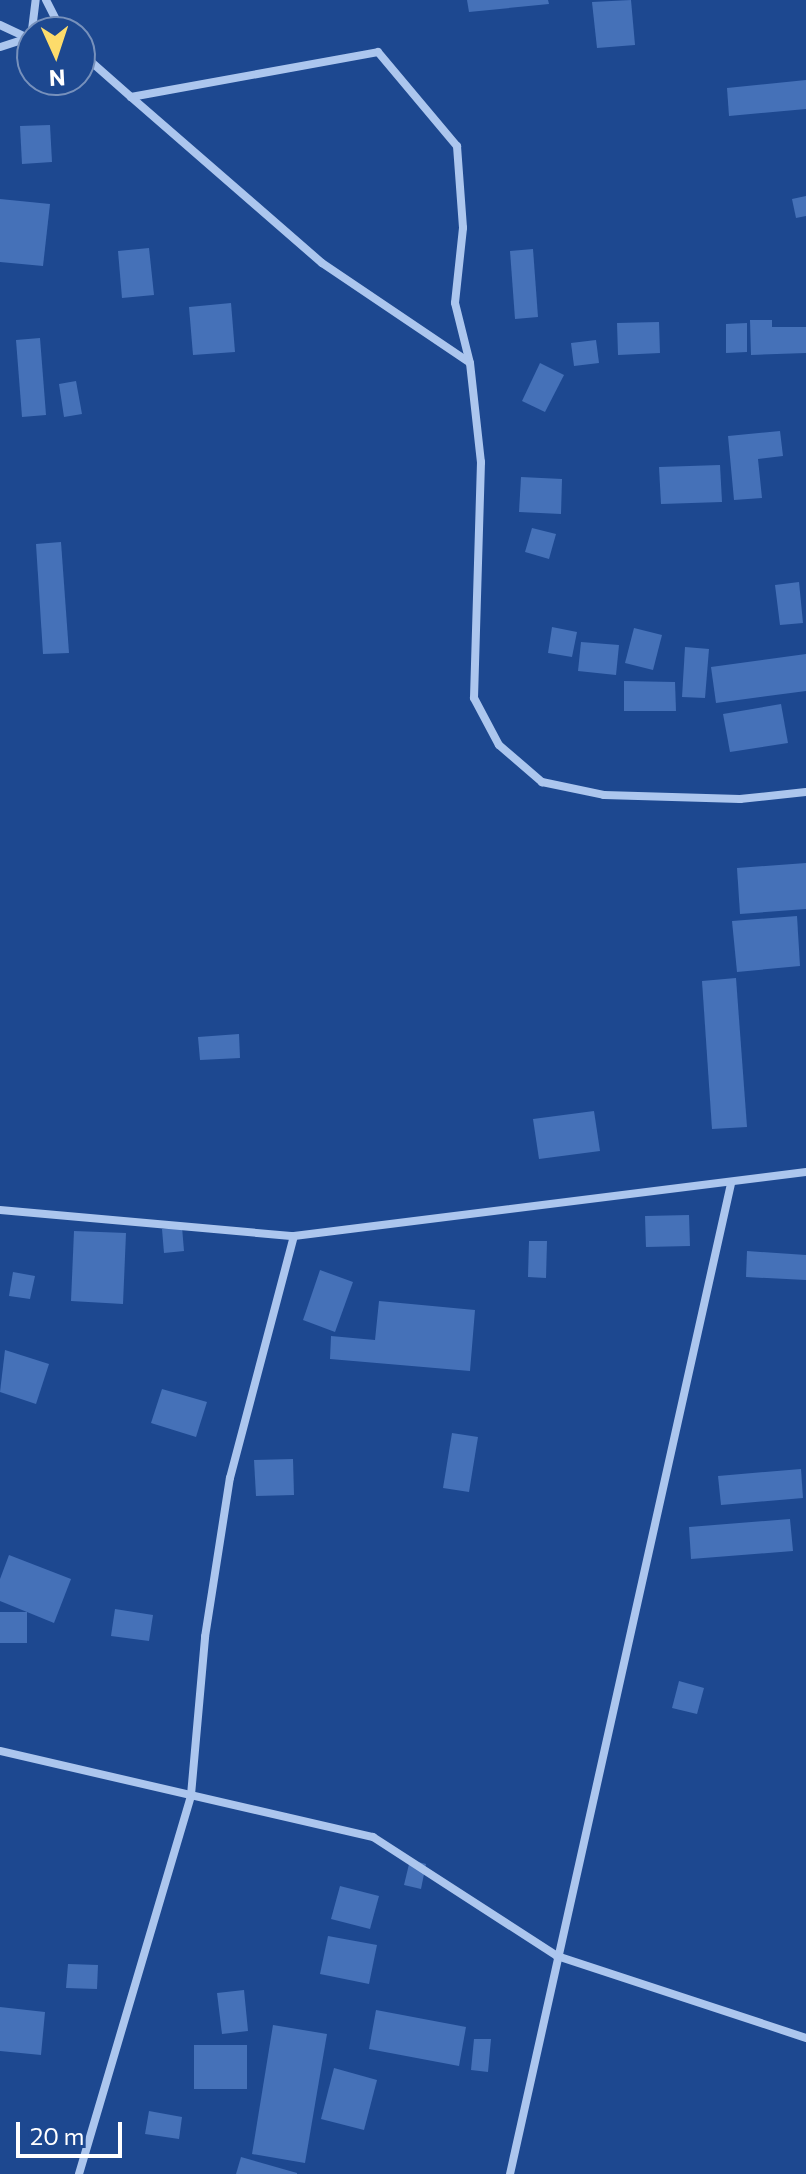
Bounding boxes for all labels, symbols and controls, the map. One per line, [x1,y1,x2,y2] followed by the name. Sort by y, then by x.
[16,16,96,96] north arrow
[48,65,66,92] text: N
[20,2106,126,2156] scale bar
[30,2121,84,2150] text: 20 m

